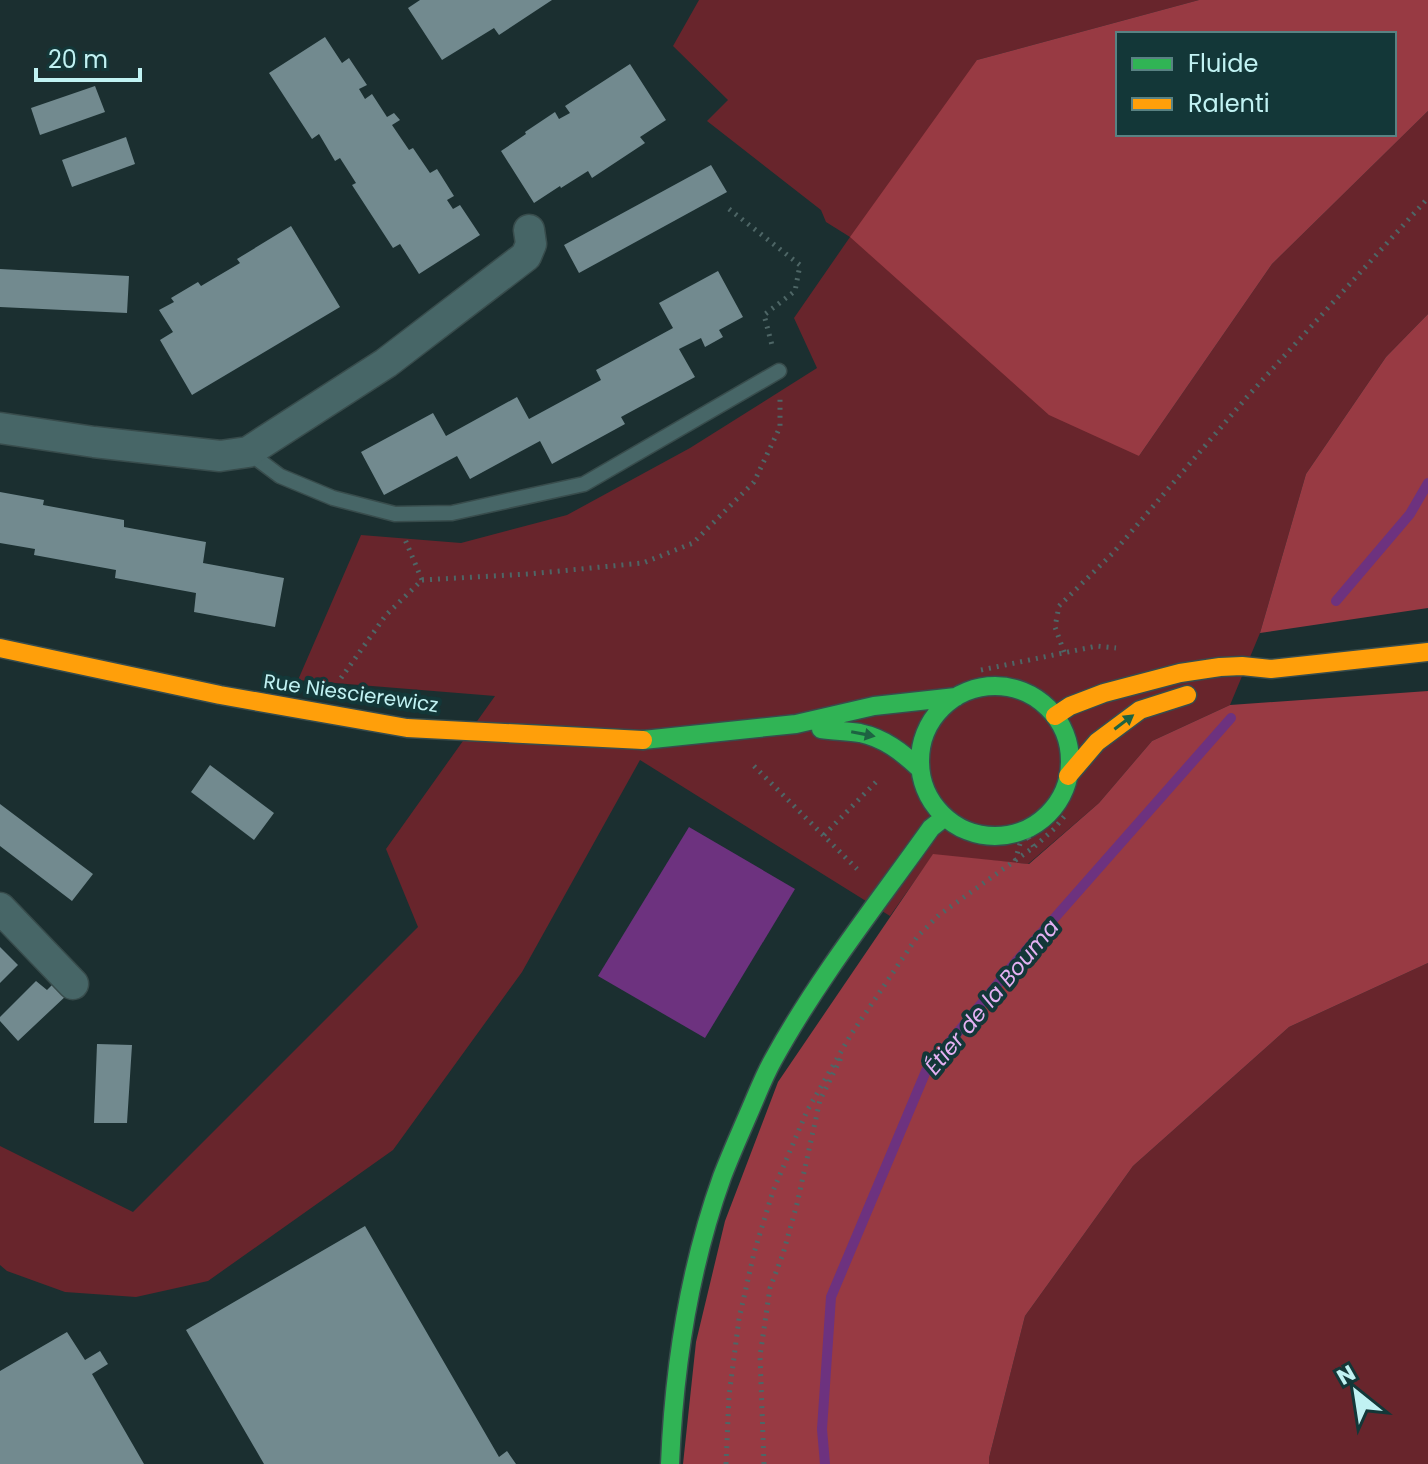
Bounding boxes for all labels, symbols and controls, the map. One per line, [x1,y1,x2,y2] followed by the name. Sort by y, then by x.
[36,32,140,82] scale bar
[1116,32,1396,136] legend
[48,43,108,76] text: 20 m
[1188,47,1258,80] text: Fluide
[1188,87,1270,120] text: Ralenti
[262,667,440,719] street label: Rue Niescierewicz
[1114,715,1135,731] one-way arrow
[851,729,876,741] one-way arrow
[918,913,1066,1081] water label: Étier de la Bouma
[1316,1352,1396,1432] north arrow
[1331,1358,1361,1393] text: N

